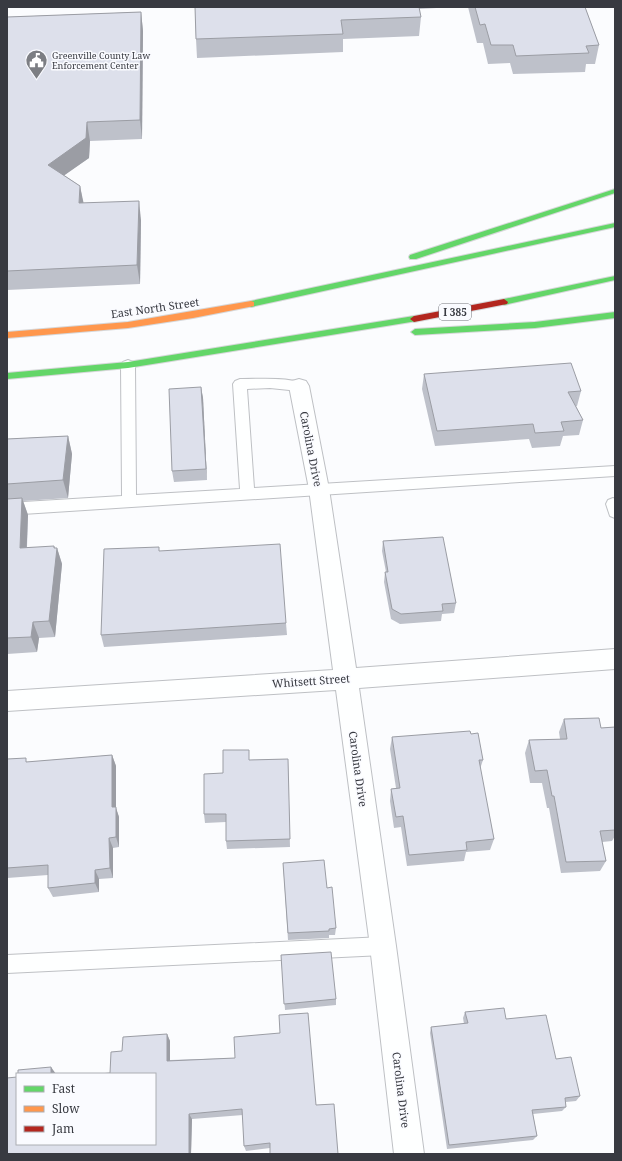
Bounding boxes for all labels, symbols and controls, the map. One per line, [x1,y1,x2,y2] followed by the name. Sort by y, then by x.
[23,48,49,81] public building icon: Greenville County Law Enforcement Center
[52,49,150,72] place label: Greenville County Law Enforcement Center
[110,294,200,321] street label: East North Street
[439,304,471,320] road number: I 385
[297,410,326,488] street label: Carolina Drive
[272,670,351,691] street label: Whitsett Street
[346,730,371,808] street label: Carolina Drive
[389,1051,414,1129] street label: Carolina Drive
[16,1073,156,1145] legend
[52,1080,75,1097] text: Fast
[52,1100,80,1117] text: Slow
[51,1120,74,1137] text: Jam

